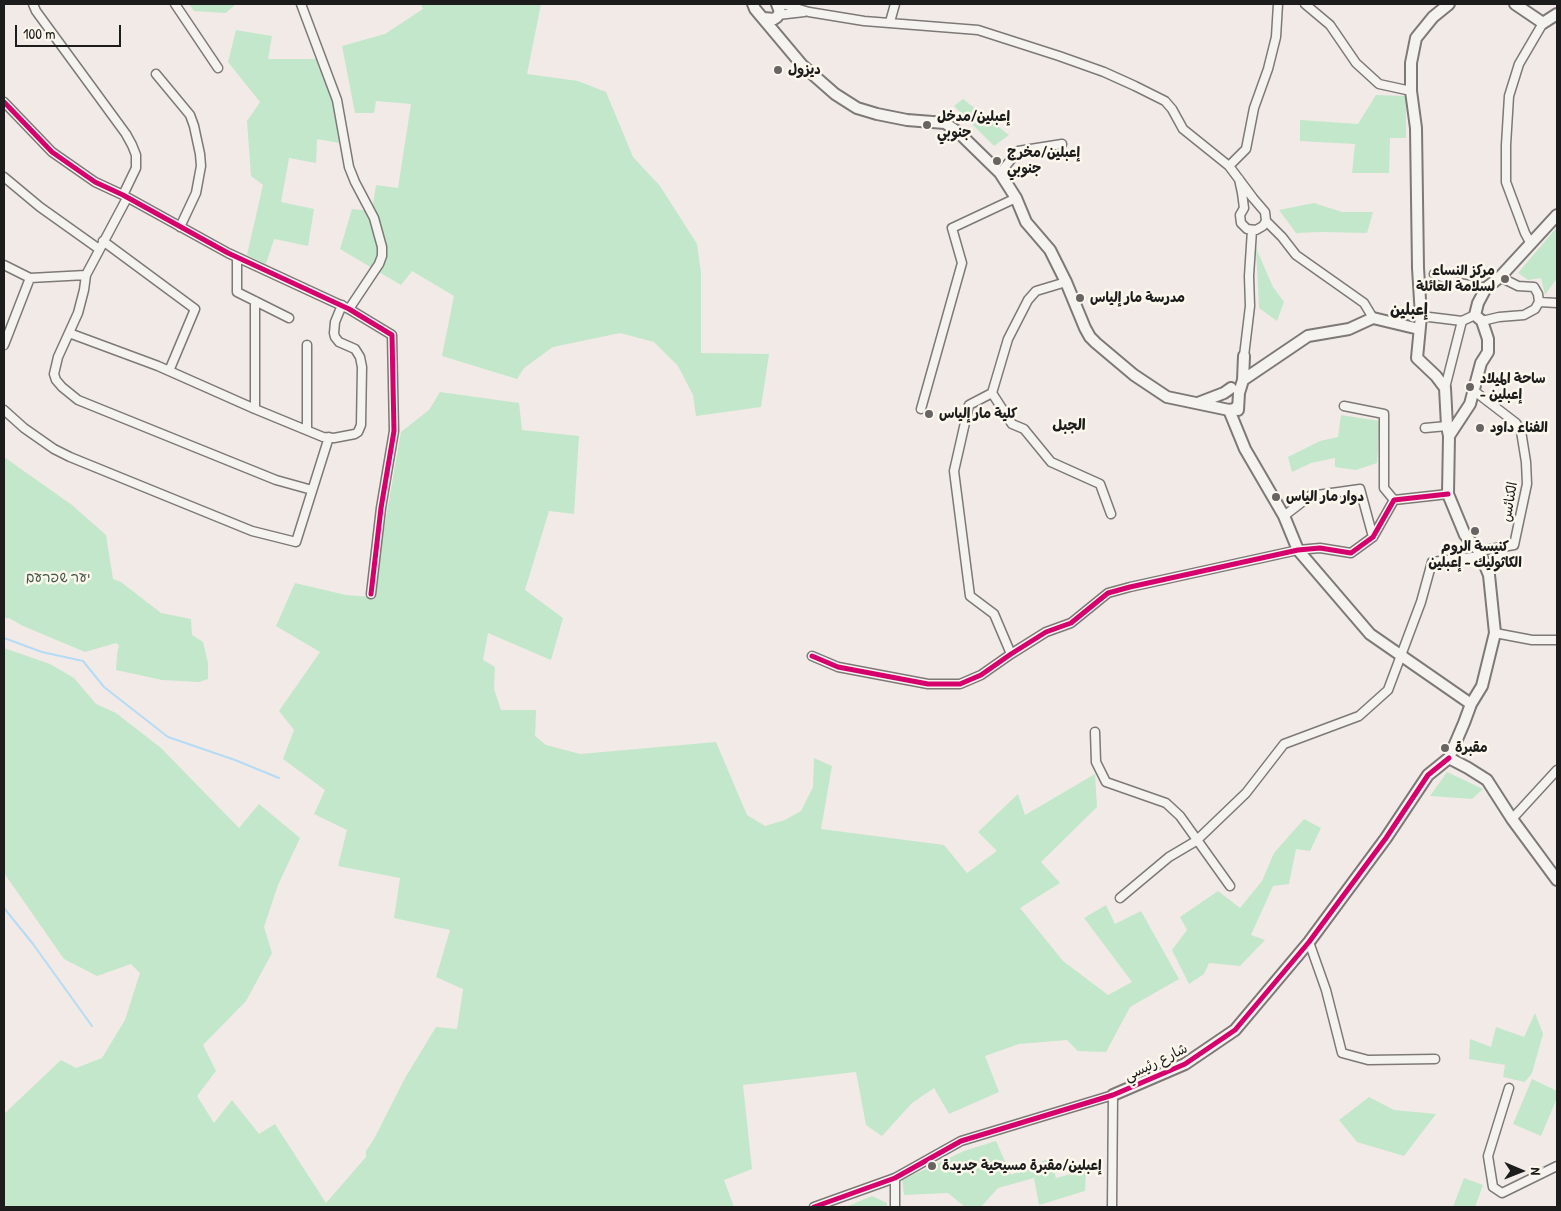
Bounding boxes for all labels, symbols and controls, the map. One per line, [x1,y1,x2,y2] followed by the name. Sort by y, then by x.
[18,15,124,47] scale bar
[23,23,56,44] text: 100 m
[788,62,821,78] place label: ديزول
[772,64,784,76] marker: ديزول
[937,109,1010,142] place label: إعبلين/مدخل جنوبي
[921,119,933,131] marker: إعبلين/مدخل جنوبي
[1007,145,1080,178] place label: إعبلين/مخرج جنوبي
[991,155,1003,167] marker: إعبلين/مخرج جنوبي
[1416,263,1495,296] place label: مركز النساء لسلامة العائلة
[1499,273,1511,285] marker: مركز النساء لسلامة العائلة
[1090,290,1185,306] place label: مدرسة مار إلياس
[1074,292,1086,304] marker: مدرسة مار إلياس
[1390,301,1428,321] district label: إعبلين
[1480,371,1546,404] place label: ساحة الميلاد - إعبلين
[1464,381,1476,393] marker: ساحة الميلاد - إعبلين
[939,406,1017,422] place label: كلية مار إلياس
[923,408,935,420] marker: كلية مار إلياس
[1052,417,1086,435] district label: الجبل
[1490,420,1548,436] place label: الفناء داود
[1474,422,1486,434] marker: الفناء داود
[1498,481,1522,523] street label: الكنائس
[1286,489,1364,505] place label: دوار مار الياس
[1270,491,1282,503] marker: دوار مار الياس
[1469,525,1481,537] marker: كنيسة الروم الكاثوليك - إعبلين
[1428,539,1522,572] place label: كنيسة الروم الكاثوليك - إعبلين
[26,570,90,586] park label: יער שפרעם
[1455,740,1488,756] place label: مقبرة
[1439,742,1451,754] marker: مقبرة
[1122,1040,1190,1086] street label: شارع رئيسي
[1496,1146,1546,1196] north arrow
[942,1158,1102,1174] place label: إعبلين/مقبرة مسيحية جديدة
[926,1160,938,1172] marker: إعبلين/مقبرة مسيحية جديدة
[1527,1167,1546,1175] text: N

